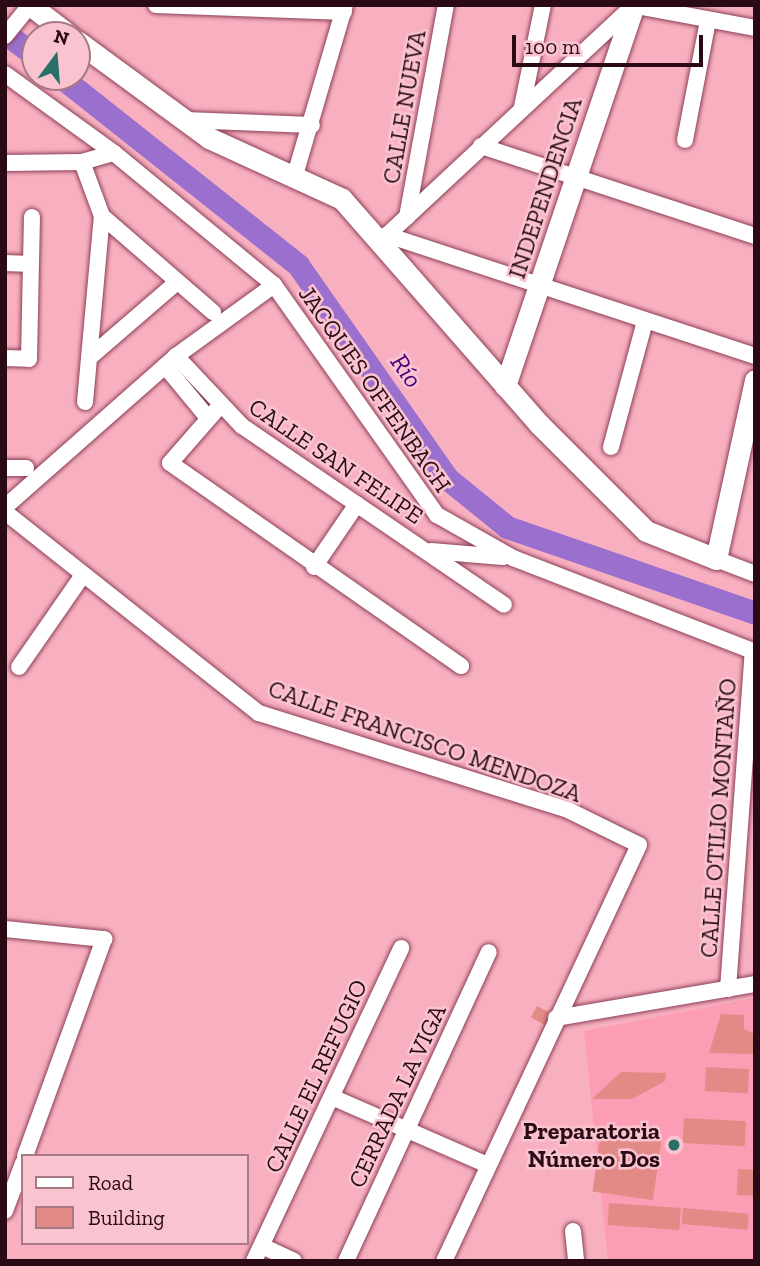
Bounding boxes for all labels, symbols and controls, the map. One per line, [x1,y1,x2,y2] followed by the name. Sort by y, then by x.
[21,21,91,91] north arrow
[515,21,706,65] scale bar
[51,24,71,50] text: N
[376,28,432,186] street label: CALLE NUEVA
[525,34,580,59] text: 100 m
[502,94,588,282] street label: INDEPENDENCIA
[293,280,457,498] street label: JACQUES OFFENBACH
[383,348,429,394] water label: Río
[243,392,429,530] street label: CALLE SAN FELIPE
[265,674,585,808] street label: CALLE FRANCISCO MENDOZA
[694,677,742,959] street label: CALLE OTILIO MONTAÑO
[259,975,373,1177] street label: CALLE EL REFUGIO
[341,999,453,1193] street label: CERRADA LA VIGA
[523,1117,660,1173] place label: Preparatoria Número Dos
[666,1137,682,1153] marker: Preparatoria Número Dos
[21,1154,248,1245] legend
[88,1170,133,1195] text: Road
[88,1205,165,1230] text: Building

